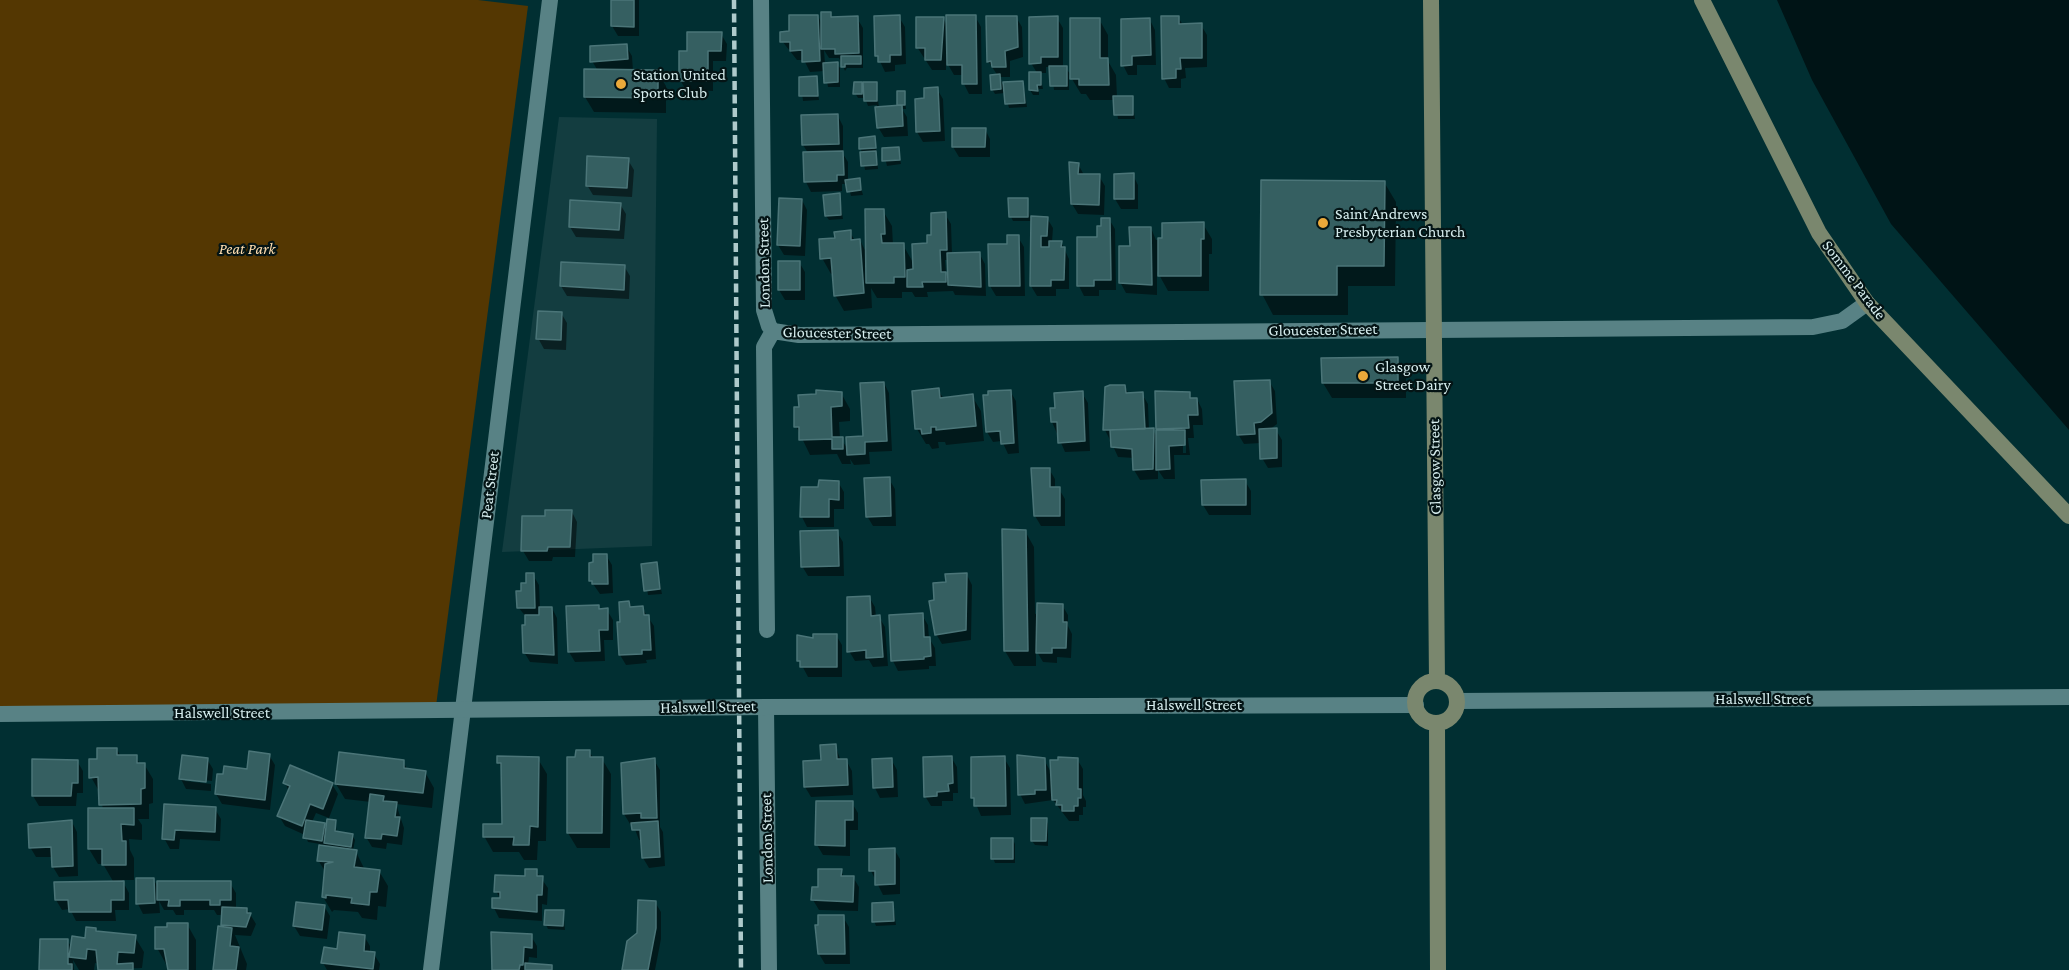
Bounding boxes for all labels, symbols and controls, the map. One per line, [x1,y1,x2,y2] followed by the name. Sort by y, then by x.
[633,65,726,103] place label: Station United Sports Club
[614,77,628,91] marker: Station United Sports Club
[1335,204,1465,242] place label: Saint Andrews Presbyterian Church
[1316,216,1330,230] marker: Saint Andrews Presbyterian Church
[754,218,774,308] street label: London Street
[1818,236,1890,324] street label: Somme Parade
[219,239,275,259] park label: Peat Park
[1268,319,1378,341] street label: Gloucester Street
[782,322,892,344] street label: Gloucester Street
[1375,357,1451,395] place label: Glasgow Street Dairy
[1356,369,1370,383] marker: Glasgow Street Dairy
[1425,419,1445,515] street label: Glasgow Street
[476,450,504,520] street label: Peat Street
[1715,689,1811,709] street label: Halswell Street
[1146,695,1242,715] street label: Halswell Street
[660,697,756,717] street label: Halswell Street
[174,703,270,723] street label: Halswell Street
[757,793,777,883] street label: London Street

